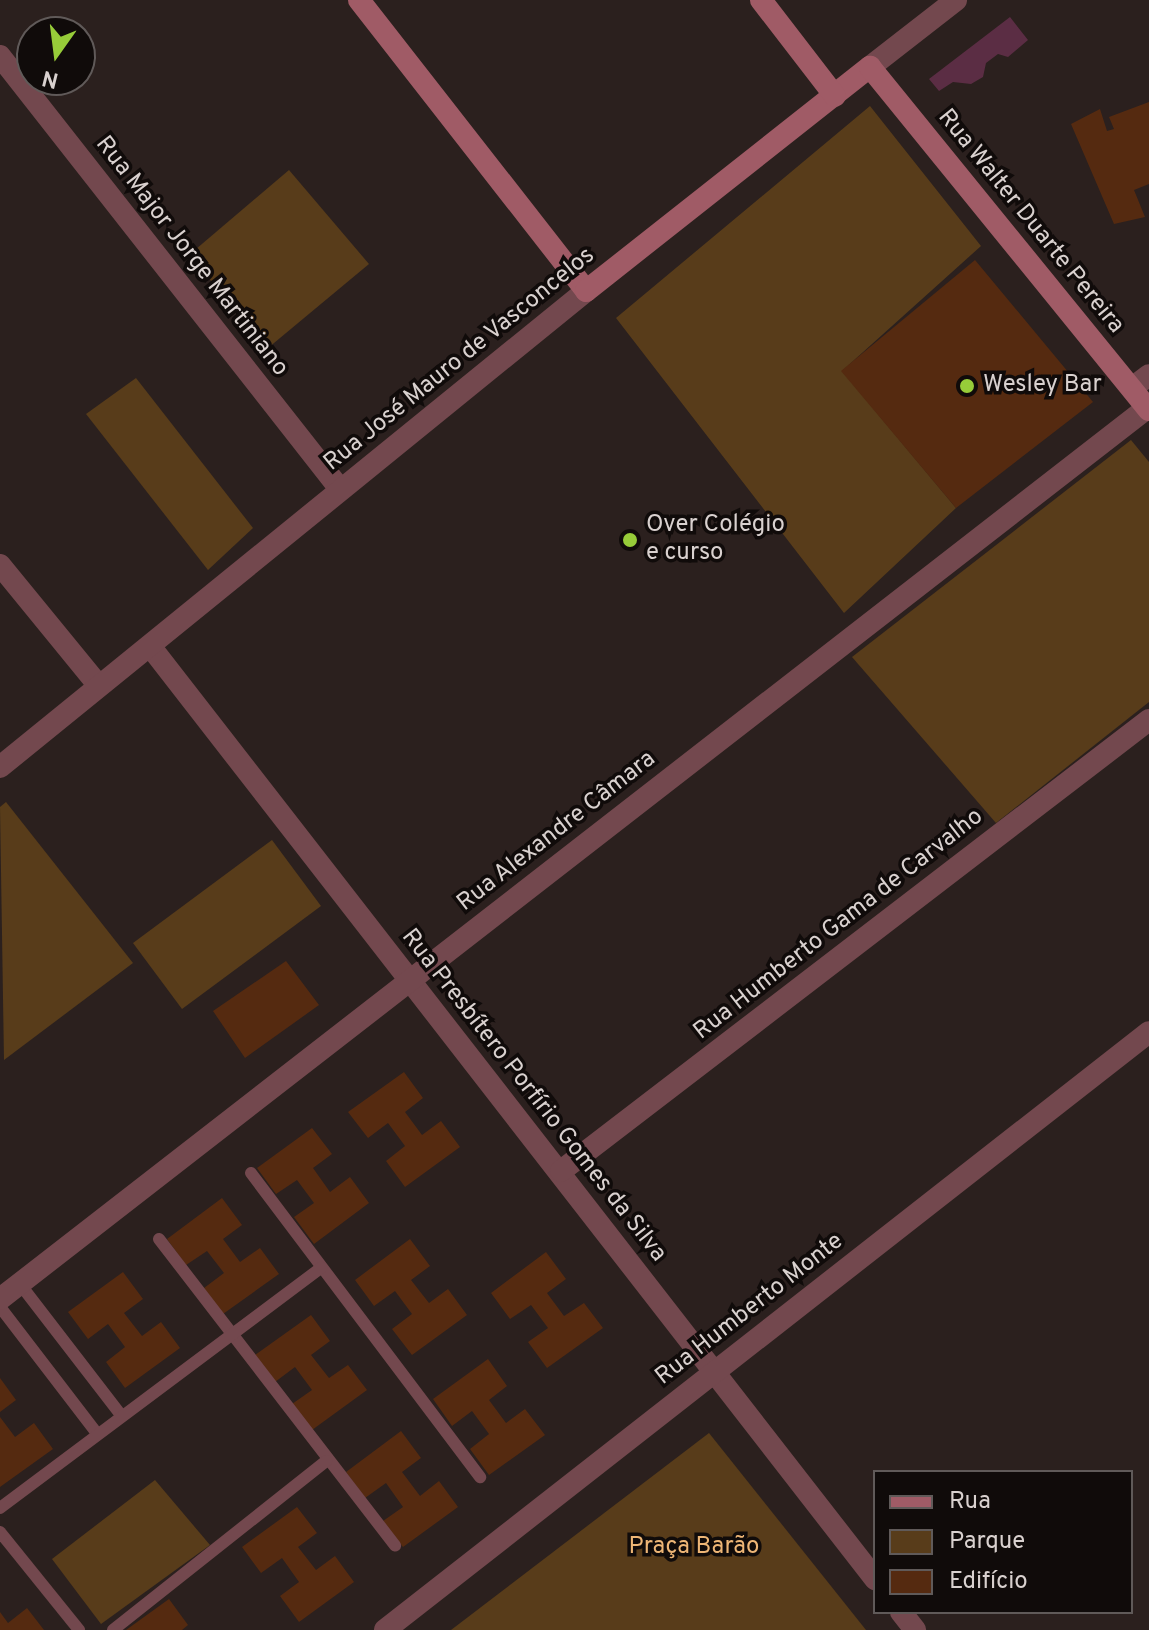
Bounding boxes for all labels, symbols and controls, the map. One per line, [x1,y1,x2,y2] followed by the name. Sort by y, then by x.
[16,16,96,96] north arrow
[40,63,61,93] text: N
[931,104,1129,340] street label: Rua Walter Duarte Pereira
[88,131,294,383] street label: Rua Major Jorge Martiniano
[319,242,601,478] street label: Rua José Mauro de Vasconcelos
[983,372,1102,400] place label: Wesley Bar
[958,377,976,395] marker: Wesley Bar
[646,512,785,568] place label: Over Colégio e curso
[621,531,639,549] marker: Over Colégio e curso
[452,745,662,919] street label: Rua Alexandre Câmara
[689,803,989,1047] street label: Rua Humberto Gama de Carvalho
[394,924,672,1268] street label: Rua Presbítero Porfírio Gomes da Silva
[650,1228,850,1392] street label: Rua Humberto Monte
[873,1470,1133,1614] legend
[949,1487,991,1517] text: Rua
[949,1527,1025,1557] text: Parque
[629,1534,759,1562] park label: Praça Barão
[949,1567,1028,1597] text: Edifício

